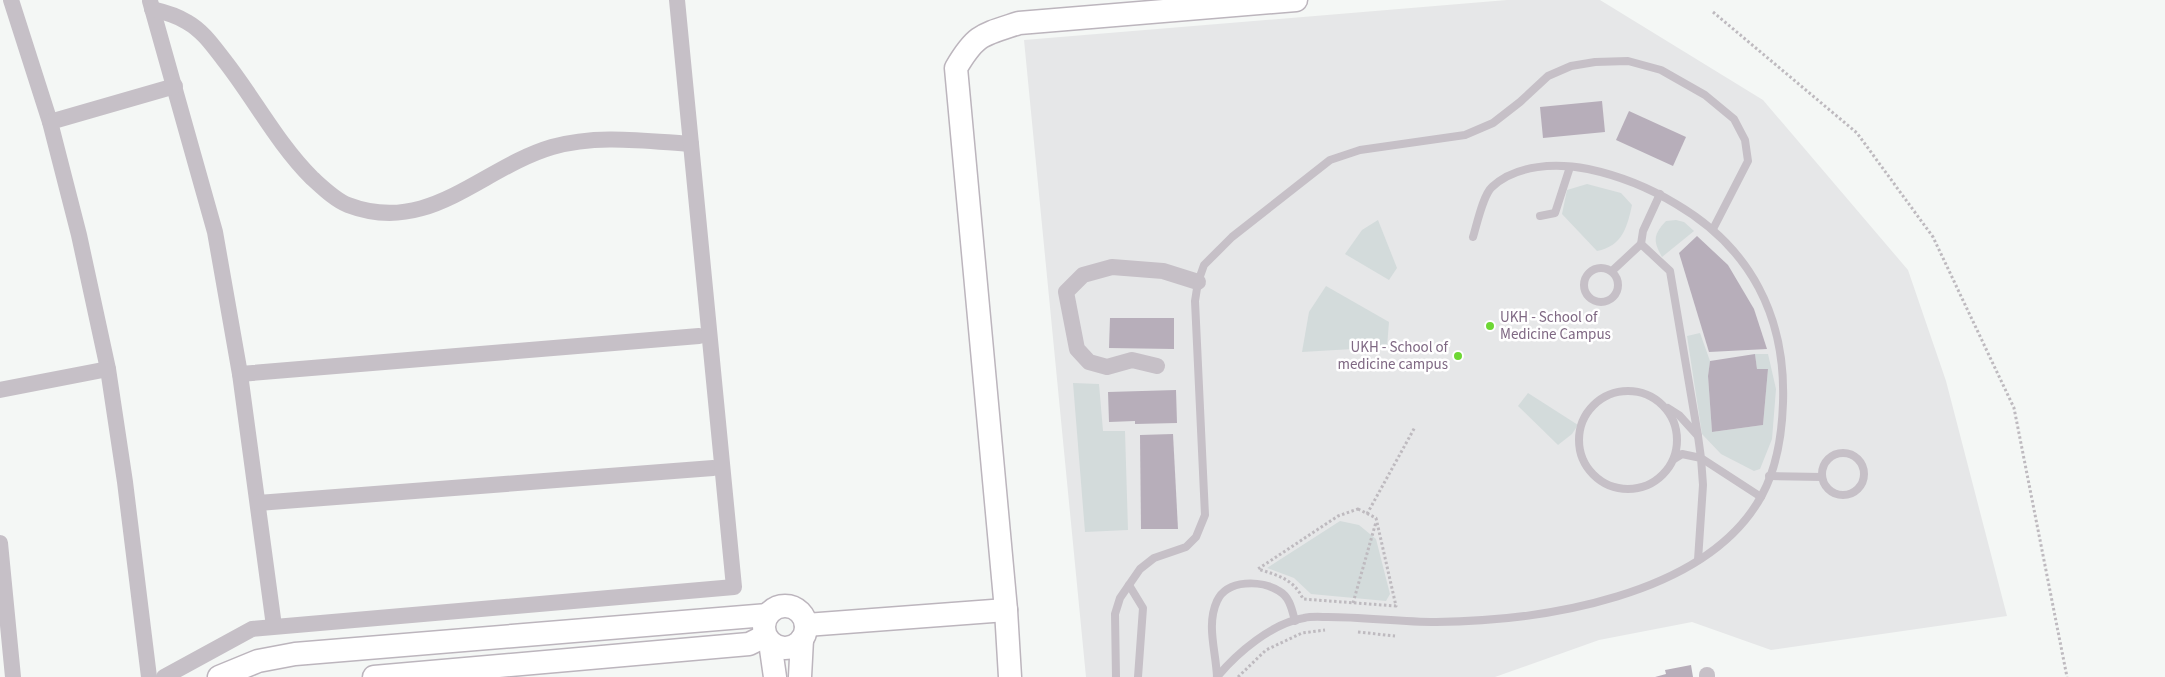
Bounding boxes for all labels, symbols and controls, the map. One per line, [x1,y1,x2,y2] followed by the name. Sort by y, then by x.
[1500,307,1611,345] place label: UKH - School of Medicine Campus
[1484,320,1496,332] marker: UKH - School of Medicine Campus
[1337,337,1449,375] place label: UKH - School of medicine campus
[1452,350,1464,362] marker: UKH - School of medicine campus

